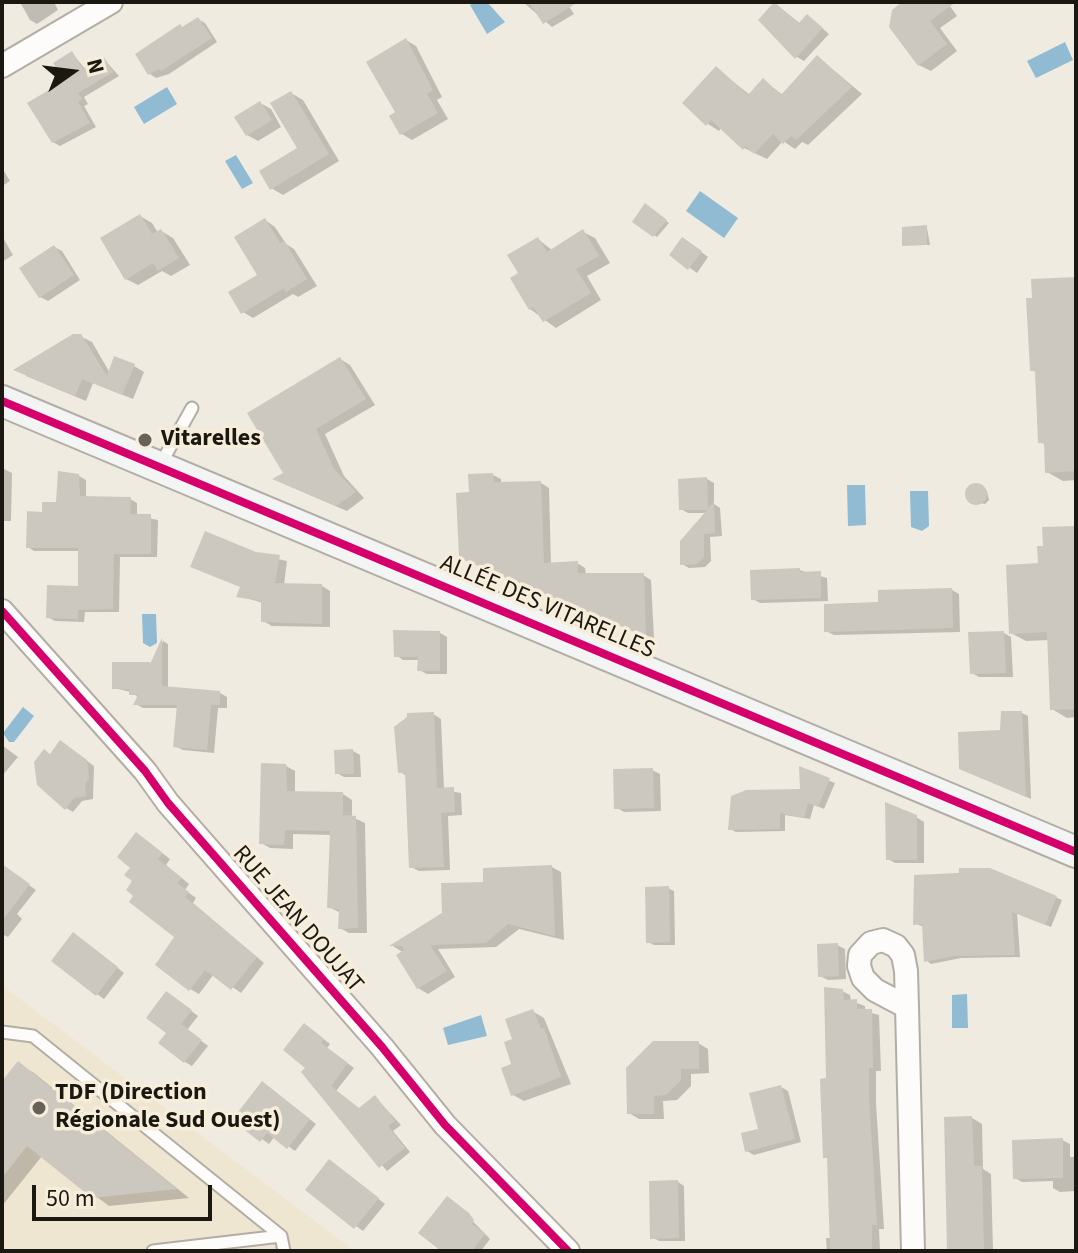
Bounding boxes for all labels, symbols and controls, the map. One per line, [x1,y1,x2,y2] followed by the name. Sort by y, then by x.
[32,32,112,112] north arrow
[78,55,113,77] text: N
[161,426,261,454] place label: Vitarelles
[136,431,154,449] marker: Vitarelles
[435,550,659,666] street label: ALLÉE DES VITARELLES
[225,841,369,999] street label: RUE JEAN DOUJAT
[55,1080,281,1136] place label: TDF (Direction Régionale Sud Ouest)
[30,1099,48,1117] marker: TDF (Direction Régionale Sud Ouest)
[36,1169,216,1219] scale bar
[46,1181,95,1216] text: 50 m

